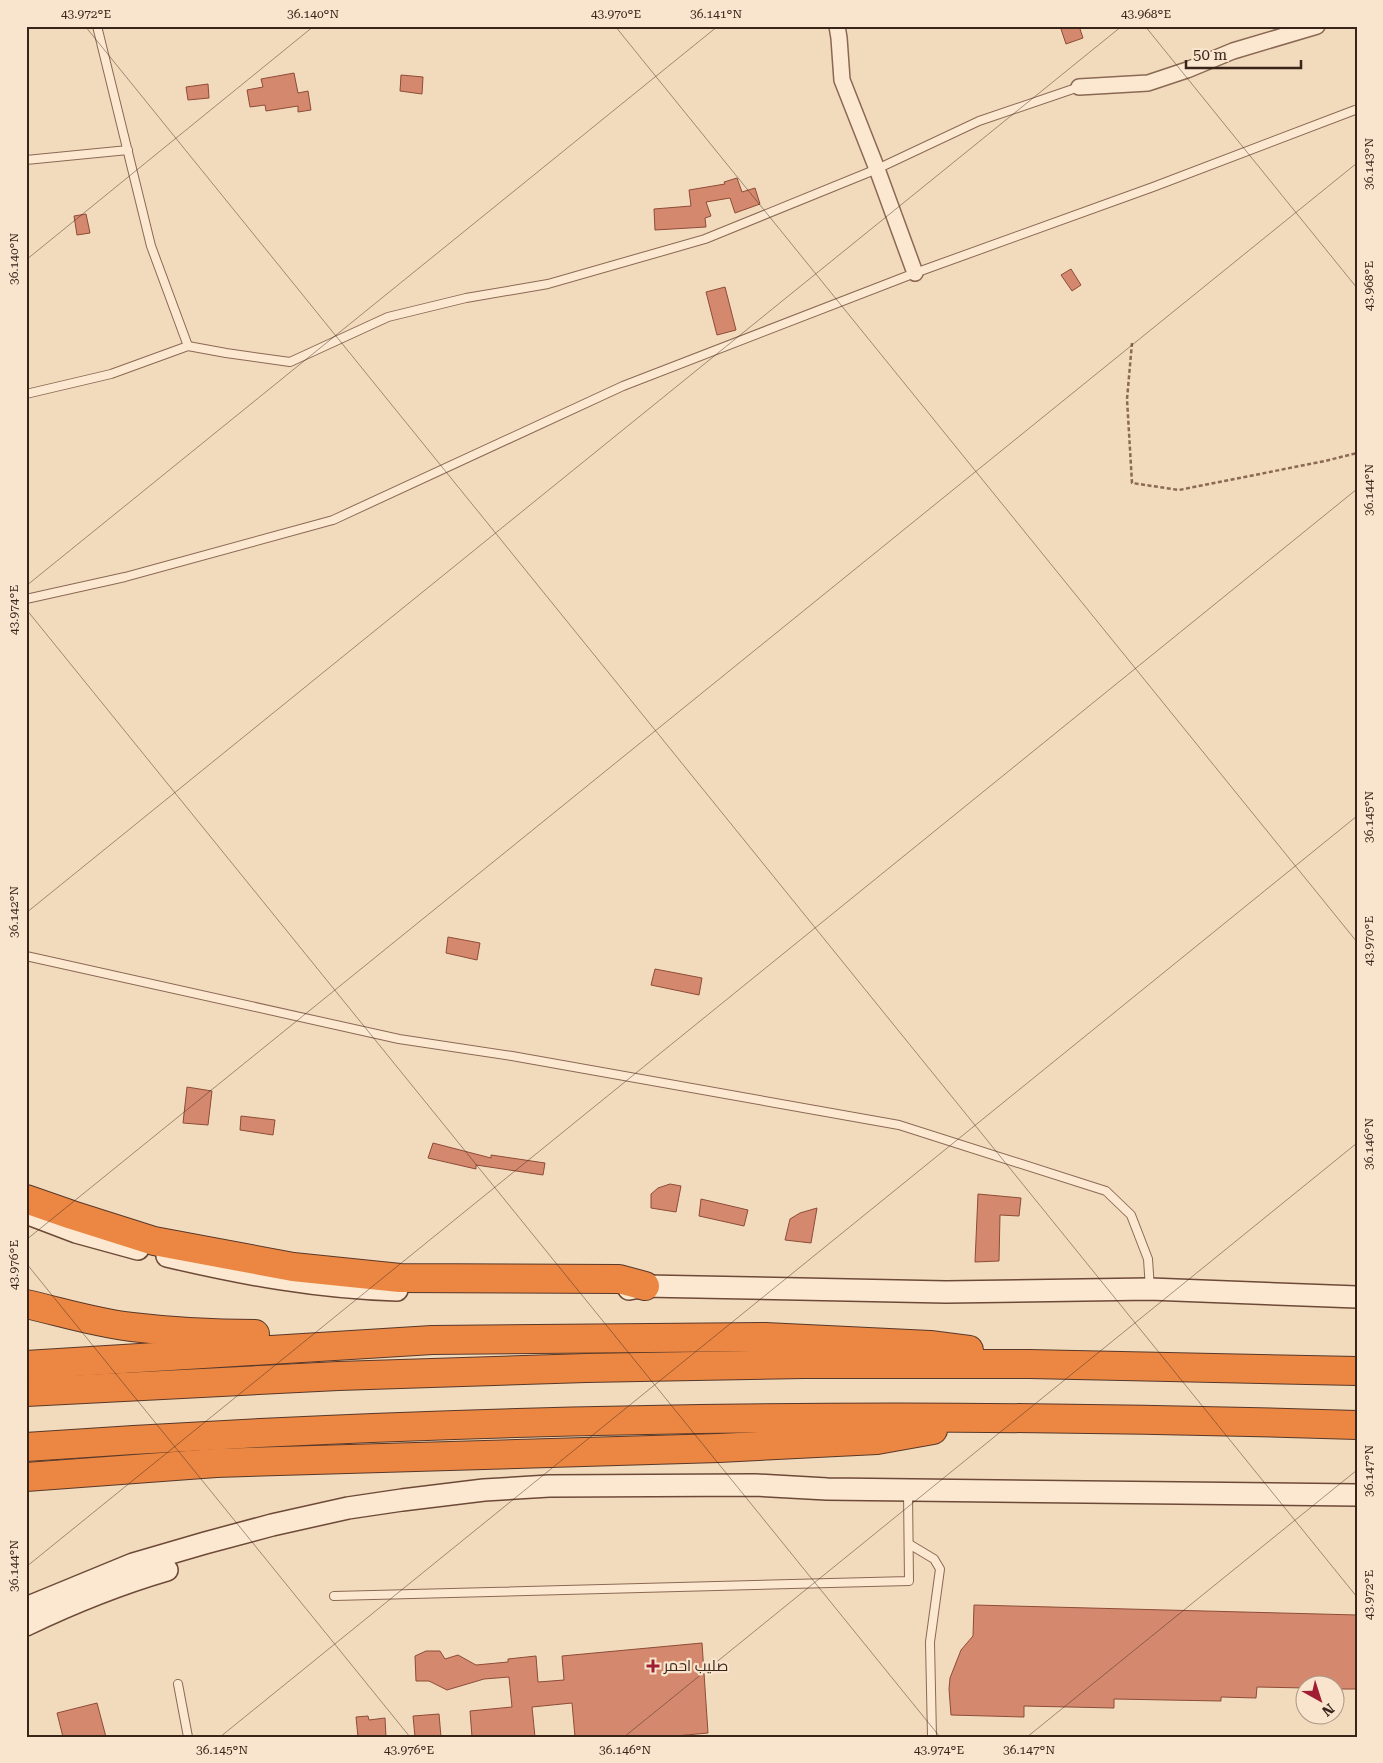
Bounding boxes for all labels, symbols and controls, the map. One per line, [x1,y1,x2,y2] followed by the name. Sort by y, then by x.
[61,7,111,21] text: 43.972°E
[287,7,339,21] text: 36.140°N
[591,7,641,21] text: 43.970°E
[690,7,742,21] text: 36.141°N
[1121,7,1171,21] text: 43.968°E
[1186,38,1300,70] scale bar
[1193,46,1228,64] text: 50 m
[1362,138,1376,190] text: 36.143°N
[7,233,21,285] text: 36.140°N
[1362,261,1376,311] text: 43.968°E
[1362,464,1376,516] text: 36.144°N
[7,585,21,635] text: 43.974°E
[1362,791,1376,843] text: 36.145°N
[7,886,21,938] text: 36.142°N
[1362,916,1376,966] text: 43.970°E
[1362,1118,1376,1170] text: 36.146°N
[7,1240,21,1290] text: 43.976°E
[1362,1445,1376,1497] text: 36.147°N
[7,1540,21,1592] text: 36.144°N
[1362,1570,1376,1620] text: 43.972°E
[663,1657,728,1675] place label: صلیب احمر
[646,1659,660,1673] marker: صلیب احمر
[1296,1676,1346,1726] north arrow
[1319,1700,1337,1720] text: N
[196,1743,248,1757] text: 36.145°N
[384,1743,434,1757] text: 43.976°E
[599,1743,651,1757] text: 36.146°N
[914,1743,964,1757] text: 43.974°E
[1003,1743,1055,1757] text: 36.147°N

